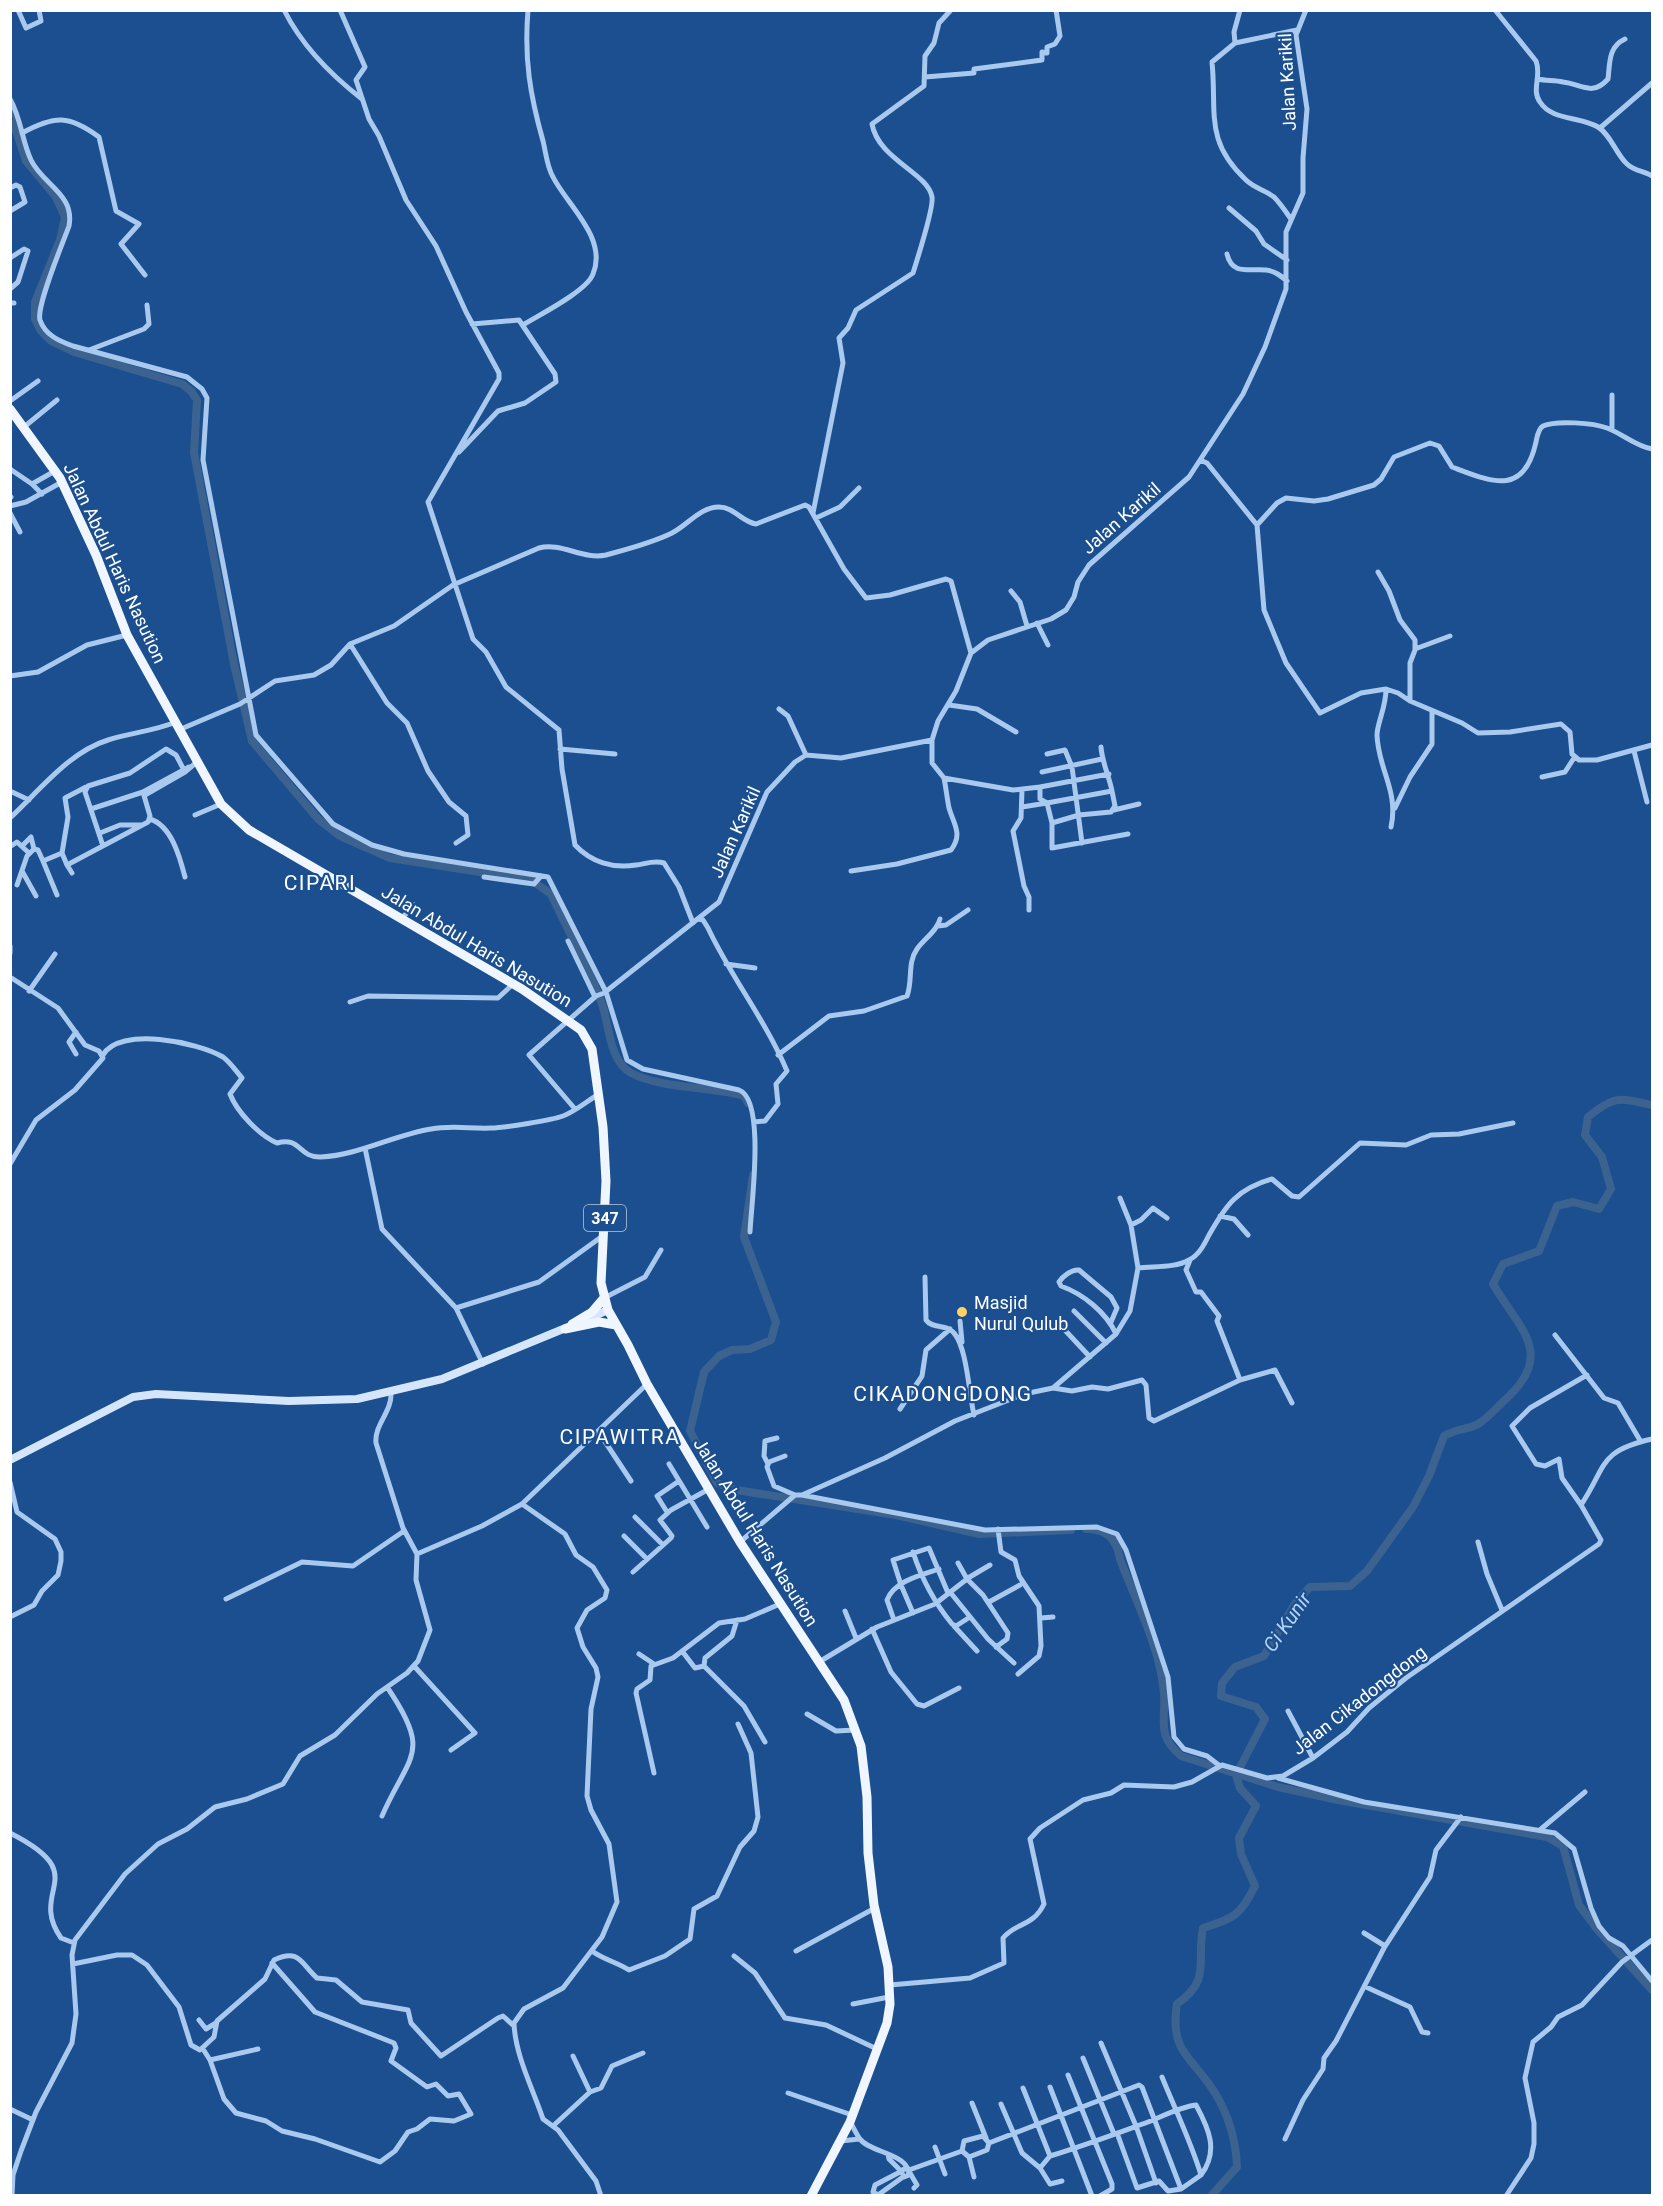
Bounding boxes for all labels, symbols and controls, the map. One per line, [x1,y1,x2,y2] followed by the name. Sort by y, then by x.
[1274,33,1300,131] street label: Jalan Karikil
[59,460,171,666] street label: Jalan Abdul Haris Nasution
[1077,478,1165,558] street label: Jalan Karikil
[706,783,764,881] street label: Jalan Karikil
[284,871,356,895] district label: CIPARI
[378,881,576,1011] street label: Jalan Abdul Haris Nasution
[584,1205,626,1231] road number: 347
[974,1292,1068,1334] place label: Masjid Nurul Qulub
[955,1305,969,1319] marker: Masjid Nurul Qulub
[853,1382,1033,1406] district label: CIKADONGDONG
[560,1425,680,1449] district label: CIPAWITRA
[689,1434,823,1630] street label: Jalan Abdul Haris Nasution
[1258,1587,1317,1656] water label: Ci Kunir
[1288,1641,1430,1759] street label: Jalan Cikadongdong

